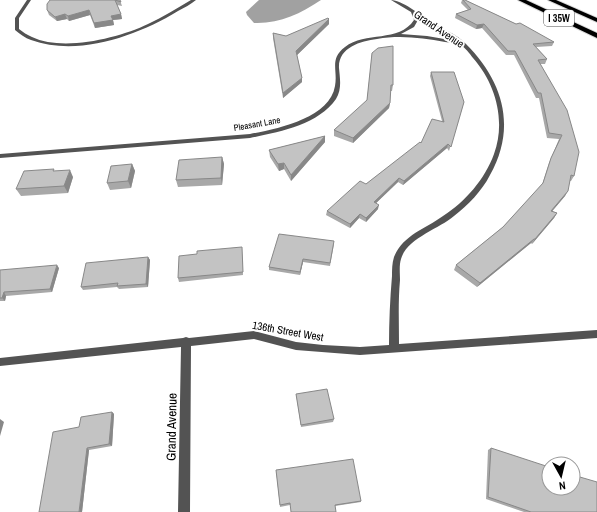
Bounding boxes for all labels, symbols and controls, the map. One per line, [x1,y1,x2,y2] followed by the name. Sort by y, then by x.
[411,7,467,51] street label: Grand Avenue
[544,10,574,26] road number: I 35W
[233,114,281,134] street label: Pleasant Lane
[251,318,325,344] street label: 136th Street West
[162,393,181,461] street label: Grand Avenue
[541,456,581,496] north arrow
[558,479,567,493] text: N

